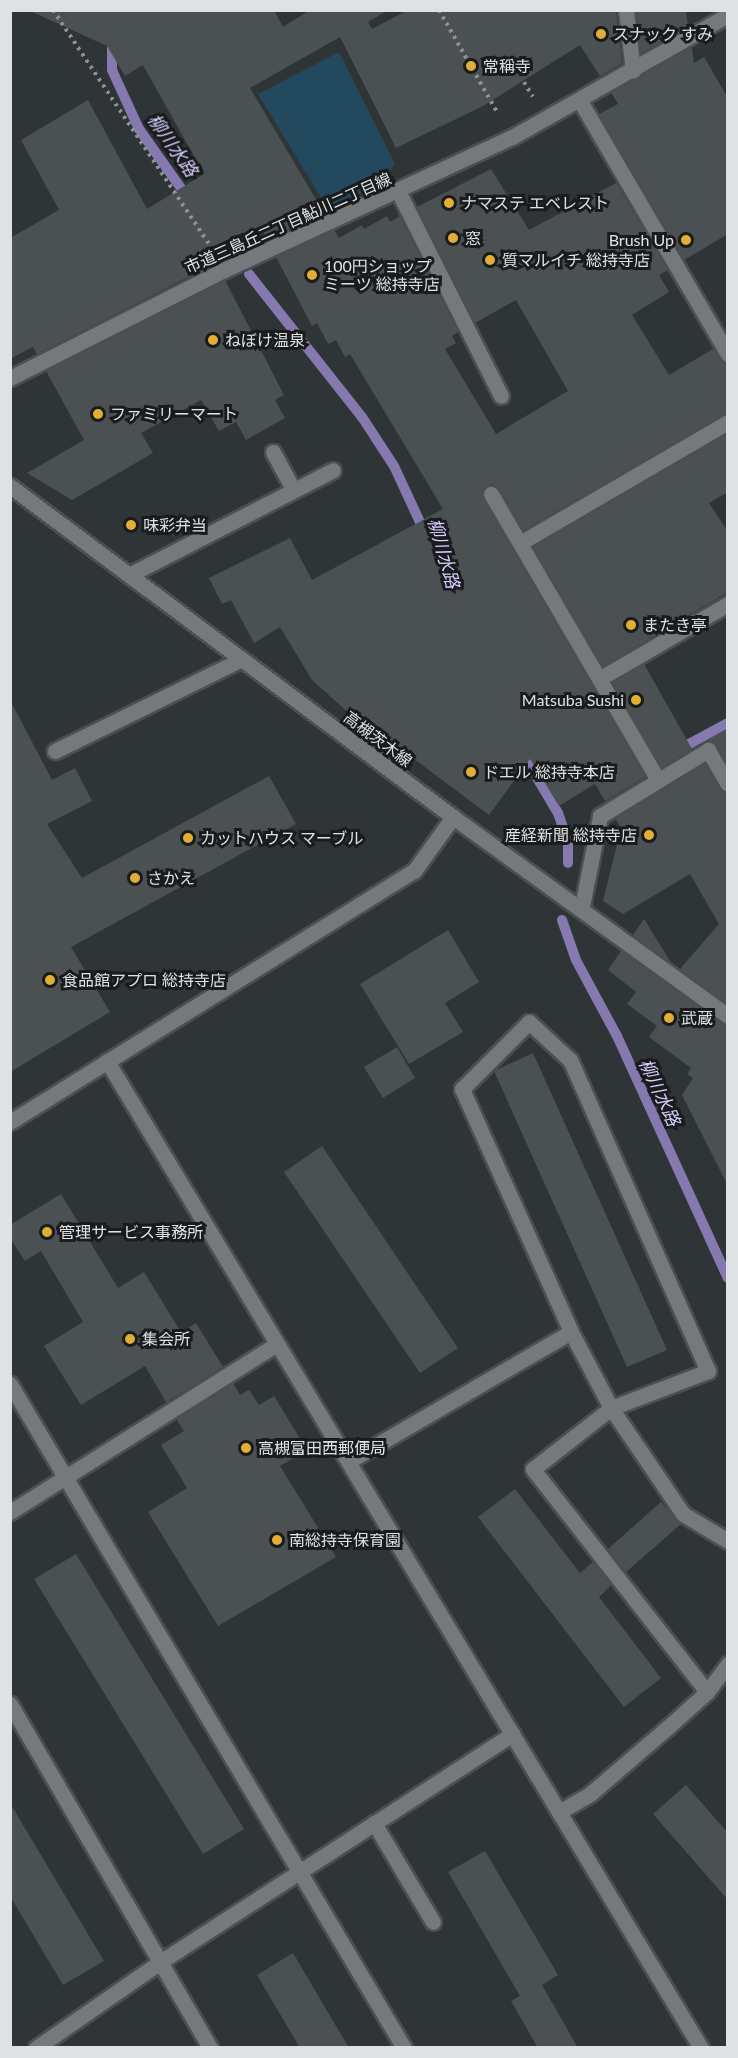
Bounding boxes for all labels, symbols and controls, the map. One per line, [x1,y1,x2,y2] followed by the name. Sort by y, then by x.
[613,24,713,44] place label: スナック すみ
[594,27,608,41] marker: スナック すみ
[483,56,531,76] place label: 常稱寺
[464,59,478,73] marker: 常稱寺
[144,109,202,181] water label: 柳川水路
[182,169,394,277] street label: 市道三島丘二丁目鮎川二丁目線
[461,193,609,213] place label: ナマステ エベレスト
[442,196,456,210] marker: ナマステ エベレスト
[465,228,481,248] place label: 窓
[609,230,674,250] place label: Brush Up
[446,231,460,245] marker: 窓
[679,233,693,247] marker: Brush Up
[502,250,650,270] place label: 質マルイチ 総持寺店
[483,253,497,267] marker: 質マルイチ 総持寺店
[324,256,440,294] place label: 100円ショップ ミーツ 総持寺店
[305,268,319,282] marker: 100円ショップ ミーツ 総持寺店
[225,330,305,350] place label: ねぼけ温泉
[206,333,220,347] marker: ねぼけ温泉
[110,404,238,424] place label: ファミリーマート
[91,407,105,421] marker: ファミリーマート
[143,515,207,535] place label: 味彩弁当
[424,515,464,591] water label: 柳川水路
[124,518,138,532] marker: 味彩弁当
[643,615,707,635] place label: またき亭
[624,618,638,632] marker: またき亭
[522,690,624,710] place label: Matsuba Sushi
[629,693,643,707] marker: Matsuba Sushi
[340,707,416,771] street label: 高槻茨木線
[483,762,615,782] place label: ドエル 総持寺本店
[464,765,478,779] marker: ドエル 総持寺本店
[505,825,637,845] place label: 産経新聞 総持寺店
[200,828,364,848] place label: カットハウス マーブル
[642,828,656,842] marker: 産経新聞 総持寺店
[181,831,195,845] marker: カットハウス マーブル
[147,868,195,888] place label: さかえ
[128,871,142,885] marker: さかえ
[62,970,226,990] place label: 食品館アプロ 総持寺店
[43,973,57,987] marker: 食品館アプロ 総持寺店
[681,1008,713,1028] place label: 武蔵
[662,1011,676,1025] marker: 武蔵
[635,1055,685,1129] water label: 柳川水路
[59,1222,203,1242] place label: 管理サービス事務所
[40,1225,54,1239] marker: 管理サービス事務所
[142,1329,190,1349] place label: 集会所
[123,1332,137,1346] marker: 集会所
[258,1438,386,1458] place label: 高槻富田西郵便局
[239,1441,253,1455] marker: 高槻富田西郵便局
[289,1530,401,1550] place label: 南総持寺保育園
[270,1533,284,1547] marker: 南総持寺保育園

